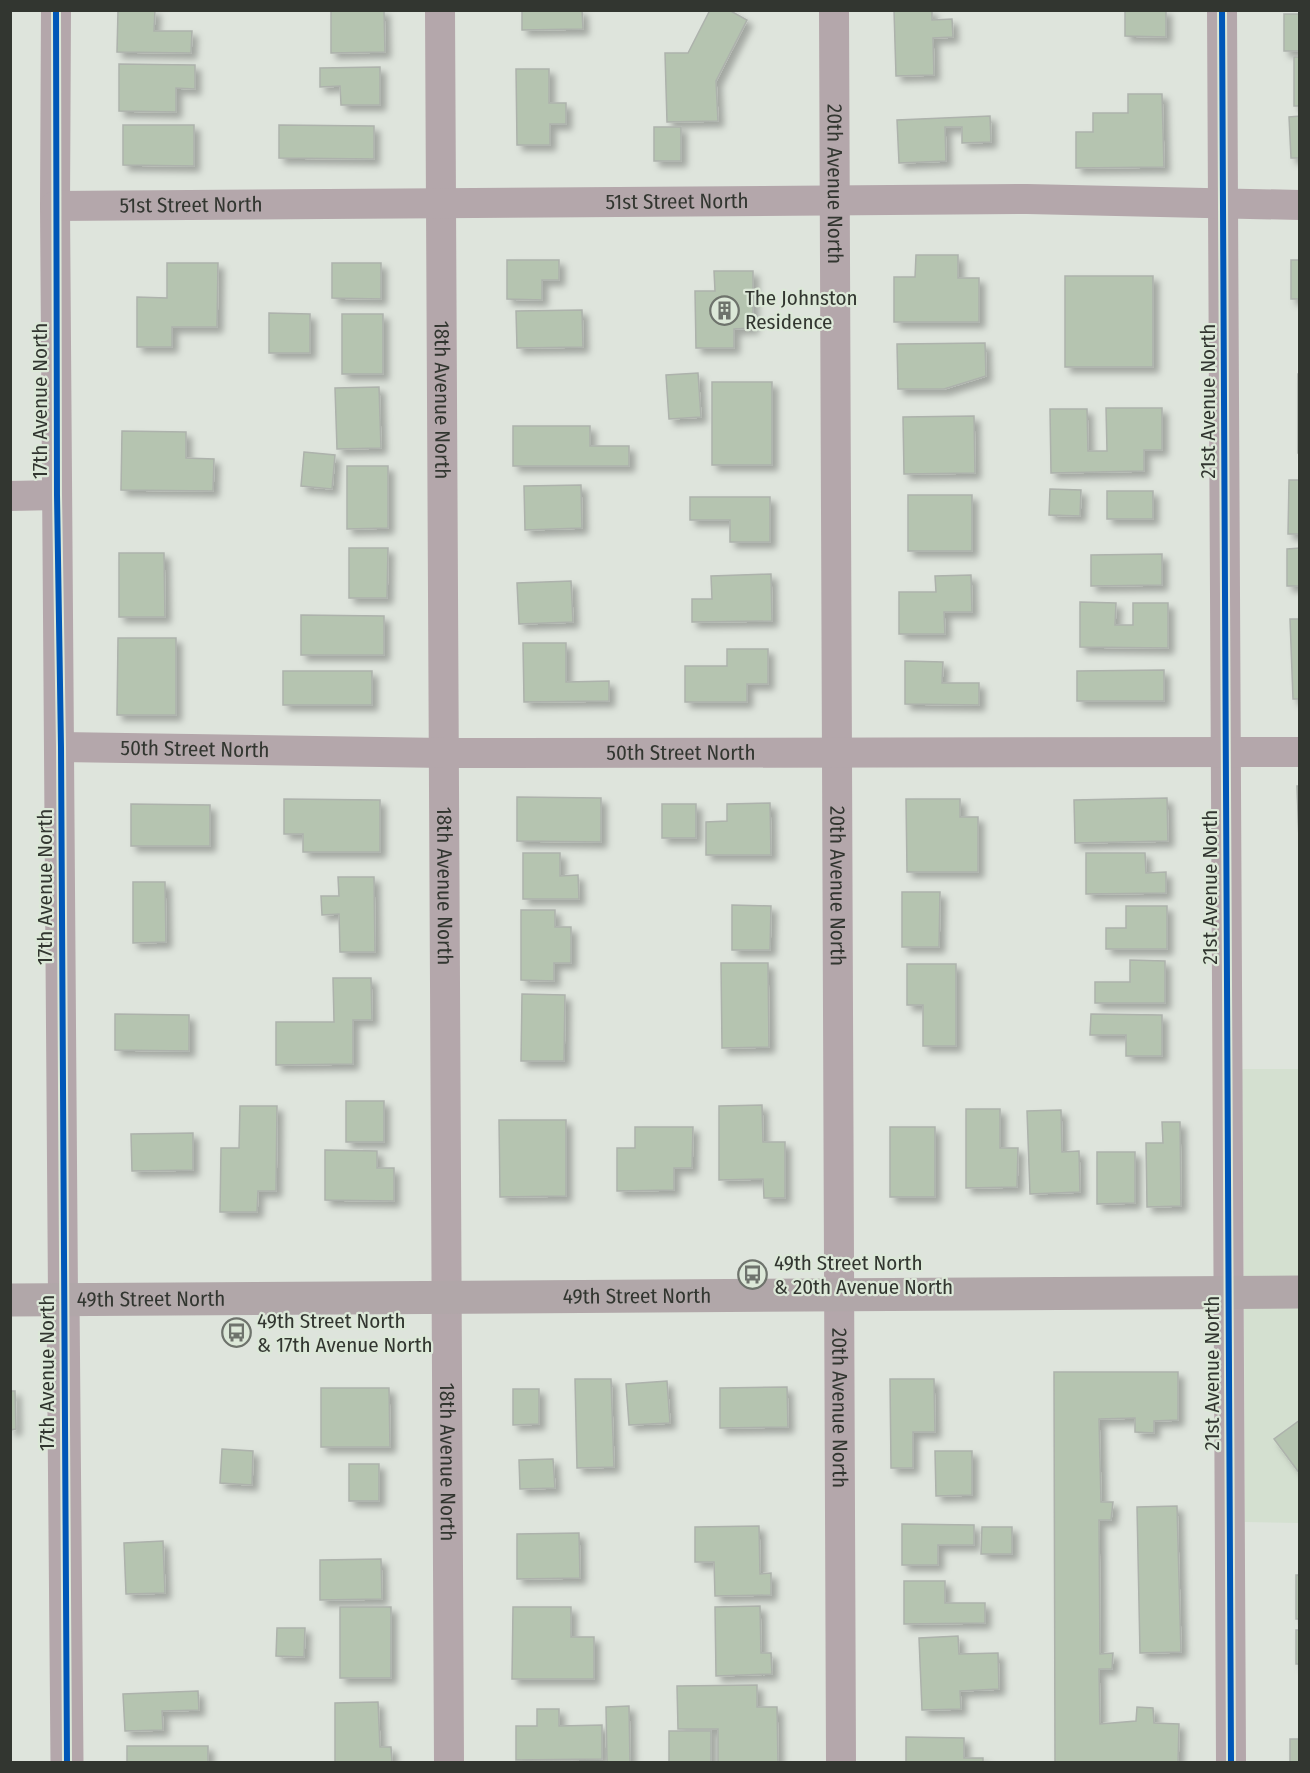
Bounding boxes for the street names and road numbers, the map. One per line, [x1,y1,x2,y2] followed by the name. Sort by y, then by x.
[821,104,848,264] street label: 20th Avenue North
[605,188,749,215] street label: 51st Street North
[119,192,263,219] street label: 51st Street North
[429,321,455,479] street label: 18th Avenue North
[27,323,53,479] street label: 17th Avenue North
[1195,324,1221,478] street label: 21st Avenue North
[120,735,270,763] street label: 50th Street North
[606,740,756,766] street label: 50th Street North
[824,806,851,966] street label: 20th Avenue North
[431,807,458,965] street label: 18th Avenue North
[32,809,58,965] street label: 17th Avenue North
[1197,810,1223,964] street label: 21st Avenue North
[563,1283,711,1310] street label: 49th Street North
[77,1286,225,1313] street label: 49th Street North
[34,1295,60,1451] street label: 17th Avenue North
[1199,1296,1225,1450] street label: 21st Avenue North
[826,1328,853,1488] street label: 20th Avenue North
[434,1383,461,1541] street label: 18th Avenue North

